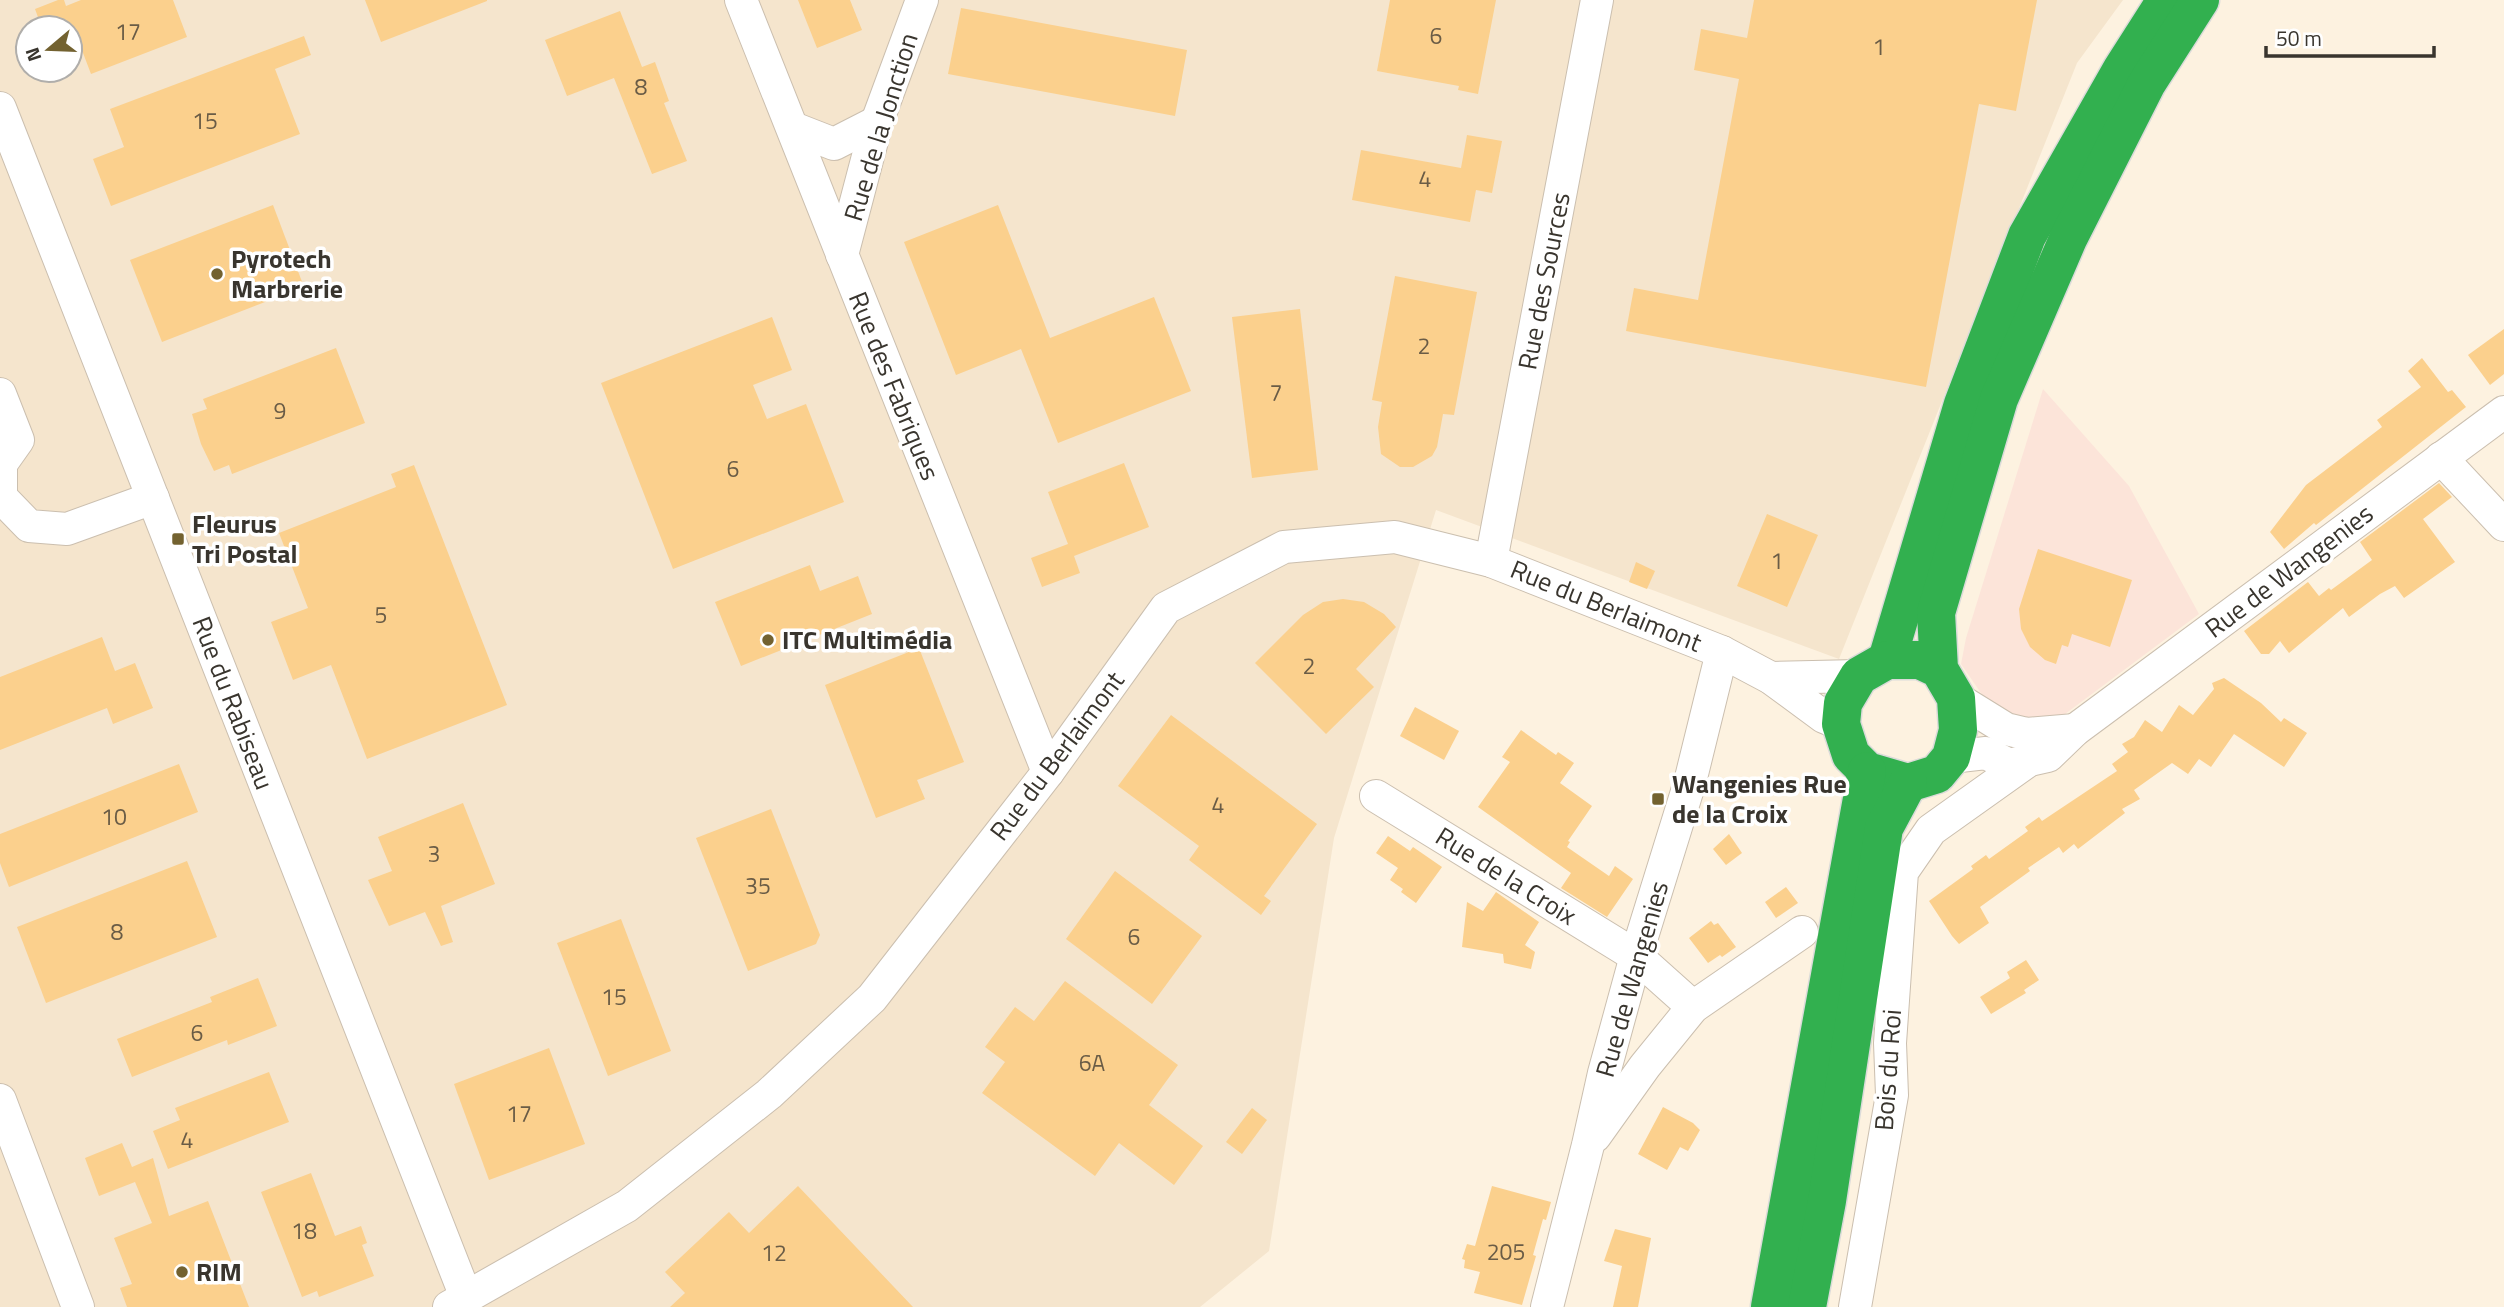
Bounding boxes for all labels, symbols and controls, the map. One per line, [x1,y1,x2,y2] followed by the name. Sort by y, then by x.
[14,14,84,84] north arrow
[115,14,141,49] house number: 17
[2266,14,2434,58] scale bar
[1430,18,1442,53] house number: 6
[2276,22,2322,54] text: 50 m
[833,28,928,226] street label: Rue de la Jonction
[1873,29,1885,64] house number: 1
[17,44,48,66] text: N
[635,69,648,104] house number: 8
[192,103,218,138] house number: 15
[1419,161,1431,196] house number: 4
[1507,189,1580,373] street label: Rue des Sources
[231,239,343,308] place label: Pyrotech Marbrerie
[209,266,225,282] marker: Pyrotech Marbrerie
[839,286,950,486] street label: Rue des Fabriques
[1418,328,1430,363] house number: 2
[1270,375,1282,410] house number: 7
[274,393,286,428] house number: 9
[727,451,739,486] house number: 6
[2196,494,2381,647] street label: Rue de Wangenies
[192,504,298,573] place label: Fleurus Tri Postal
[170,531,186,547] marker: Fleurus Tri Postal
[1771,543,1783,578] house number: 1
[1505,549,1708,662] street label: Rue du Berlaimont
[375,597,387,632] house number: 5
[183,611,284,795] street label: Rue du Rabiseau
[782,620,952,659] place label: ITC Multimédia
[760,632,776,648] marker: ITC Multimédia
[1303,648,1315,683] house number: 2
[980,663,1133,849] street label: Rue du Berlaimont
[1672,764,1847,833] place label: Wangenies Rue de la Croix
[1212,787,1224,822] house number: 4
[1650,791,1666,807] marker: Wangenies Rue de la Croix
[101,799,127,834] house number: 10
[1428,817,1585,935] street label: Rue de la Croix
[428,836,440,871] house number: 3
[745,868,771,903] house number: 35
[1585,876,1678,1081] street label: Rue de Wangenies
[111,914,124,949] house number: 8
[1128,919,1140,954] house number: 6
[601,979,627,1014] house number: 15
[1864,1008,1911,1132] street label: Bois du Roi
[191,1015,203,1050] house number: 6
[1079,1045,1106,1080] house number: 6A
[506,1096,532,1131] house number: 17
[181,1122,193,1157] house number: 4
[291,1213,317,1248] house number: 18
[1487,1234,1525,1269] house number: 205
[761,1235,787,1270] house number: 12
[196,1252,242,1291] place label: RIM
[174,1264,190,1280] marker: RIM

